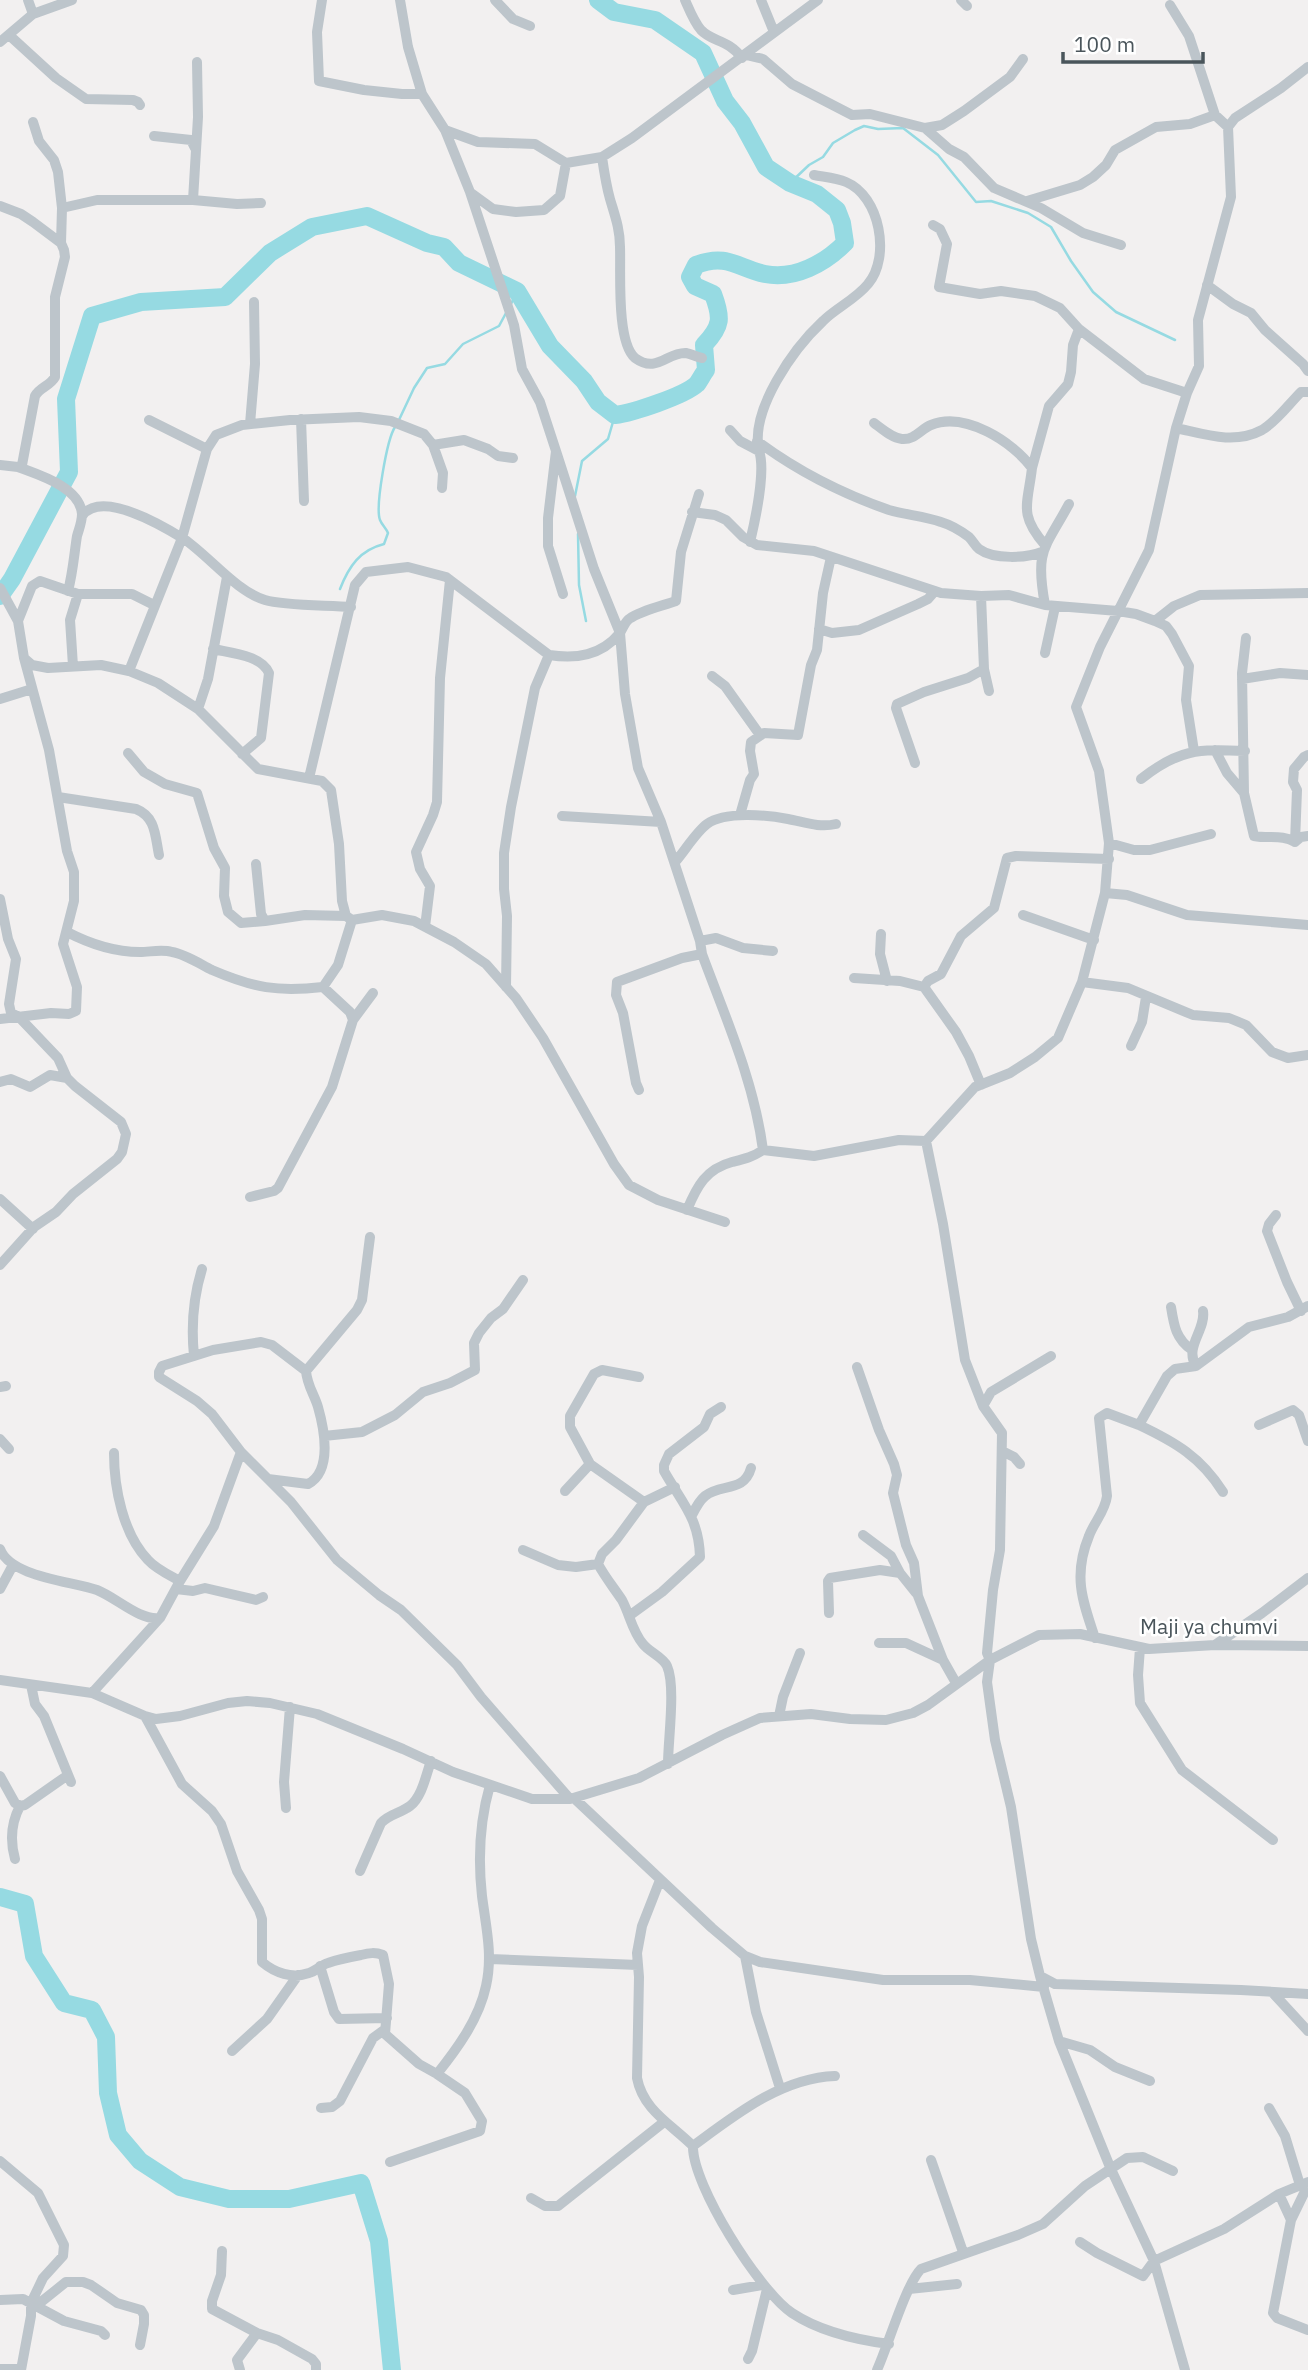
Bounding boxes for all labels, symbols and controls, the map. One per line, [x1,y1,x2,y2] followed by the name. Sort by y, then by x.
[1063,21,1203,65] scale bar
[1074,30,1135,58] text: 100 m
[1140,1612,1278,1640] street label: Maji ya chumvi

